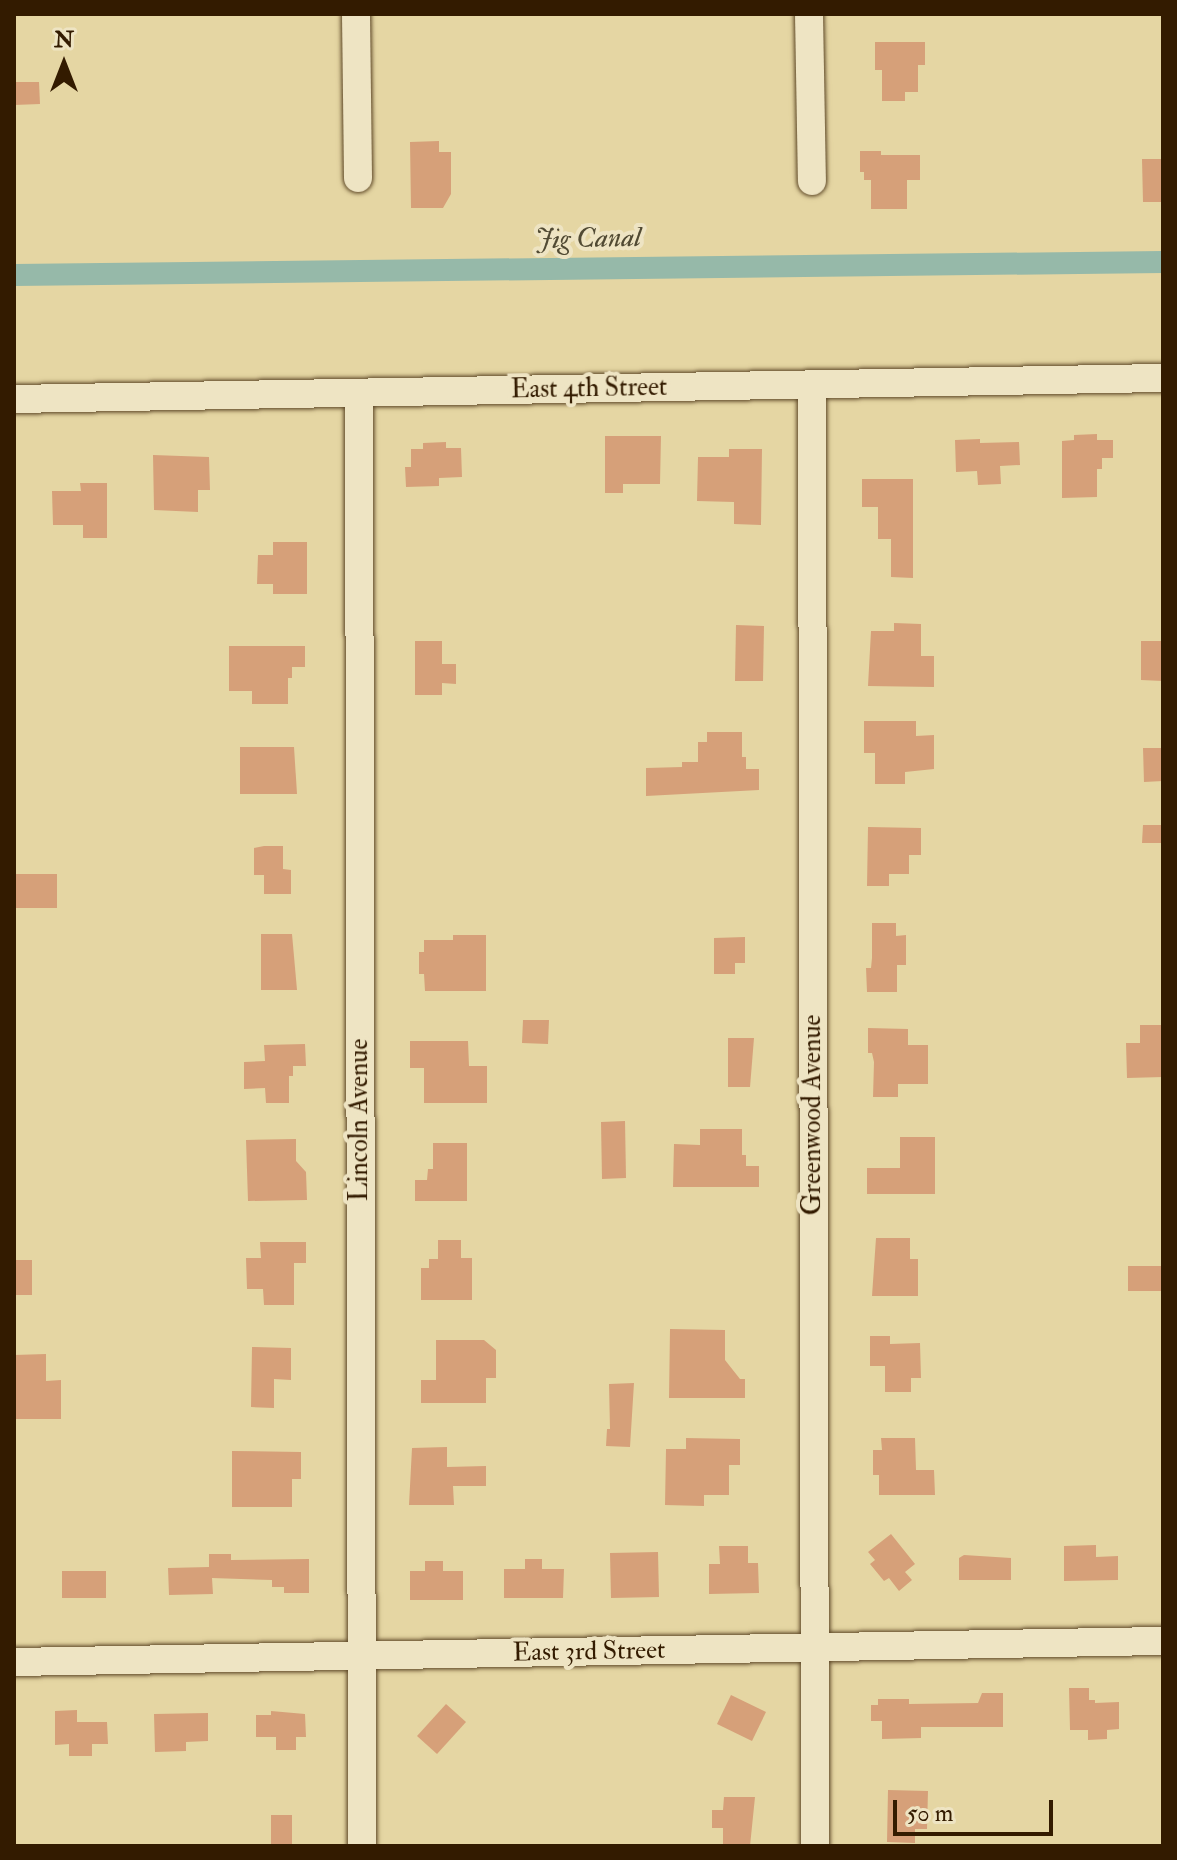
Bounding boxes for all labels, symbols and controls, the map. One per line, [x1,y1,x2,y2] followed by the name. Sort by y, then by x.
[24,24,104,104] north arrow
[54,26,74,54] text: N
[535,221,641,257] water label: Jig Canal
[511,372,667,406] street label: East 4th Street
[797,1015,829,1215] street label: Greenwood Avenue
[344,1039,376,1201] street label: Lincoln Avenue
[512,1635,666,1669] street label: East 3rd Street
[897,1784,1057,1834] scale bar
[907,1798,953,1829] text: 50 m

